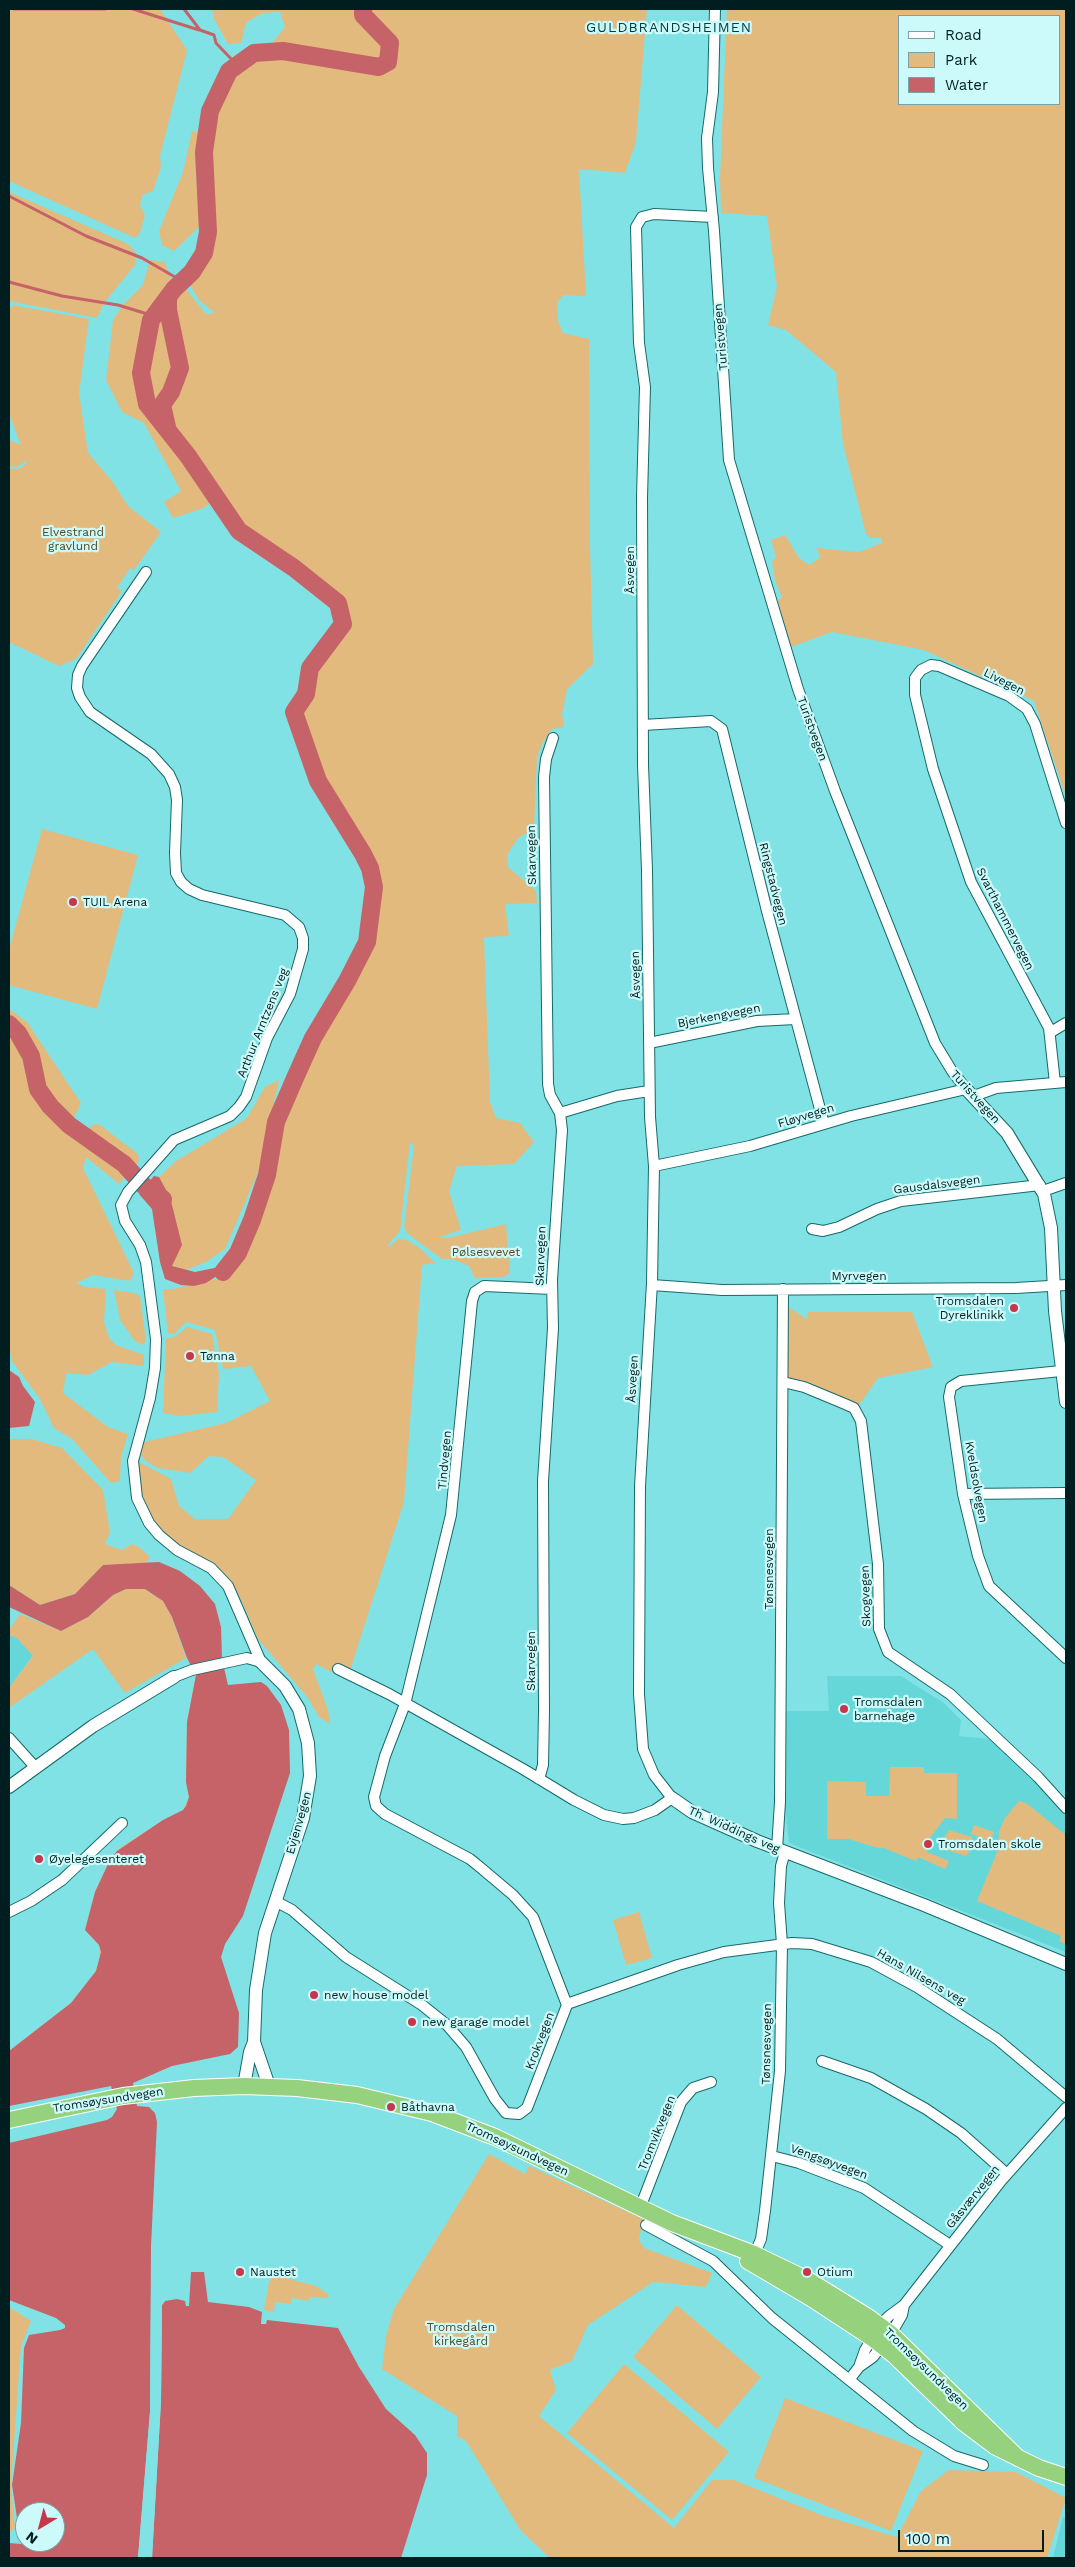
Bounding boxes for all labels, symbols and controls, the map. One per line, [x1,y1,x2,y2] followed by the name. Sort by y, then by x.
[898,15,1060,105] legend
[584,20,754,36] district label: GULDBRANDSHEIMEN
[945,26,982,44] text: Road
[945,51,977,69] text: Park
[945,76,988,94] text: Water
[711,303,731,371] street label: Turistvegen
[42,525,104,553] park label: Elvestrand gravlund
[623,546,637,594] street label: Åsvegen
[981,666,1027,698] street label: Livegen
[794,695,830,763] street label: Turistvegen
[524,825,540,885] street label: Skarvegen
[756,841,790,927] street label: Ringstadvegen
[973,865,1037,973] street label: Svarthammervegen
[83,895,147,909] place label: TUIL Arena
[67,896,79,908] marker: TUIL Arena
[628,951,644,999] street label: Åsvegen
[234,966,292,1080] street label: Arthur Arntzens veg
[676,1001,762,1031] street label: Bjerkengvegen
[947,1067,1003,1127] street label: Turistvegen
[776,1101,836,1131] street label: Fløyvegen
[893,1173,981,1197] street label: Gausdalsvegen
[533,1226,549,1286] street label: Skarvegen
[452,1245,520,1259] park label: Pølsesvevet
[831,1269,887,1283] street label: Myrvegen
[936,1294,1004,1322] place label: Tromsdalen Dyreklinikk
[1008,1302,1020,1314] marker: Tromsdalen Dyreklinikk
[200,1349,235,1363] place label: Tønna
[184,1350,196,1362] marker: Tønna
[625,1355,641,1403] street label: Åsvegen
[435,1430,455,1490] street label: Tindvegen
[962,1440,990,1524] street label: Kveldsolvegen
[762,1528,776,1610] street label: Tønsnesvegen
[858,1565,874,1627] street label: Skogvegen
[524,1631,538,1691] street label: Skarvegen
[854,1695,922,1723] place label: Tromsdalen barnehage
[838,1703,850,1715] marker: Tromsdalen barnehage
[283,1790,315,1856] street label: Evjenvegen
[686,1803,782,1857] street label: Th. Widdings veg
[938,1837,1041,1851] place label: Tromsdalen skole
[922,1838,934,1850] marker: Tromsdalen skole
[49,1852,144,1866] place label: Øyelegesenteret
[33,1853,45,1865] marker: Øyelegesenteret
[874,1946,968,2008] street label: Hans Nilsens veg
[324,1988,428,2002] place label: new house model
[308,1989,320,2001] marker: new house model
[759,2003,775,2085] street label: Tønsnesvegen
[522,2010,558,2072] street label: Krokvegen
[422,2015,529,2029] place label: new garage model
[406,2016,418,2028] marker: new garage model
[52,2084,164,2116] street label: Tromsøysundvegen
[635,2093,679,2173] street label: Tromvikvegen
[401,2100,455,2114] place label: Båthavna
[385,2101,397,2113] marker: Båthavna
[463,2119,571,2179] street label: Tromsøysundvegen
[788,2141,870,2183] street label: Vengsøyvegen
[943,2162,1003,2232] street label: Gåsværvegen
[250,2265,296,2279] place label: Naustet
[817,2265,853,2279] place label: Otium
[234,2266,246,2278] marker: Naustet
[801,2266,813,2278] marker: Otium
[427,2320,495,2348] park label: Tromsdalen kirkegård
[881,2325,971,2413] street label: Tromsøysundvegen
[15,2502,65,2552] north arrow
[900,2520,1046,2552] scale bar
[23,2529,41,2548] text: N
[906,2530,950,2548] text: 100 m

